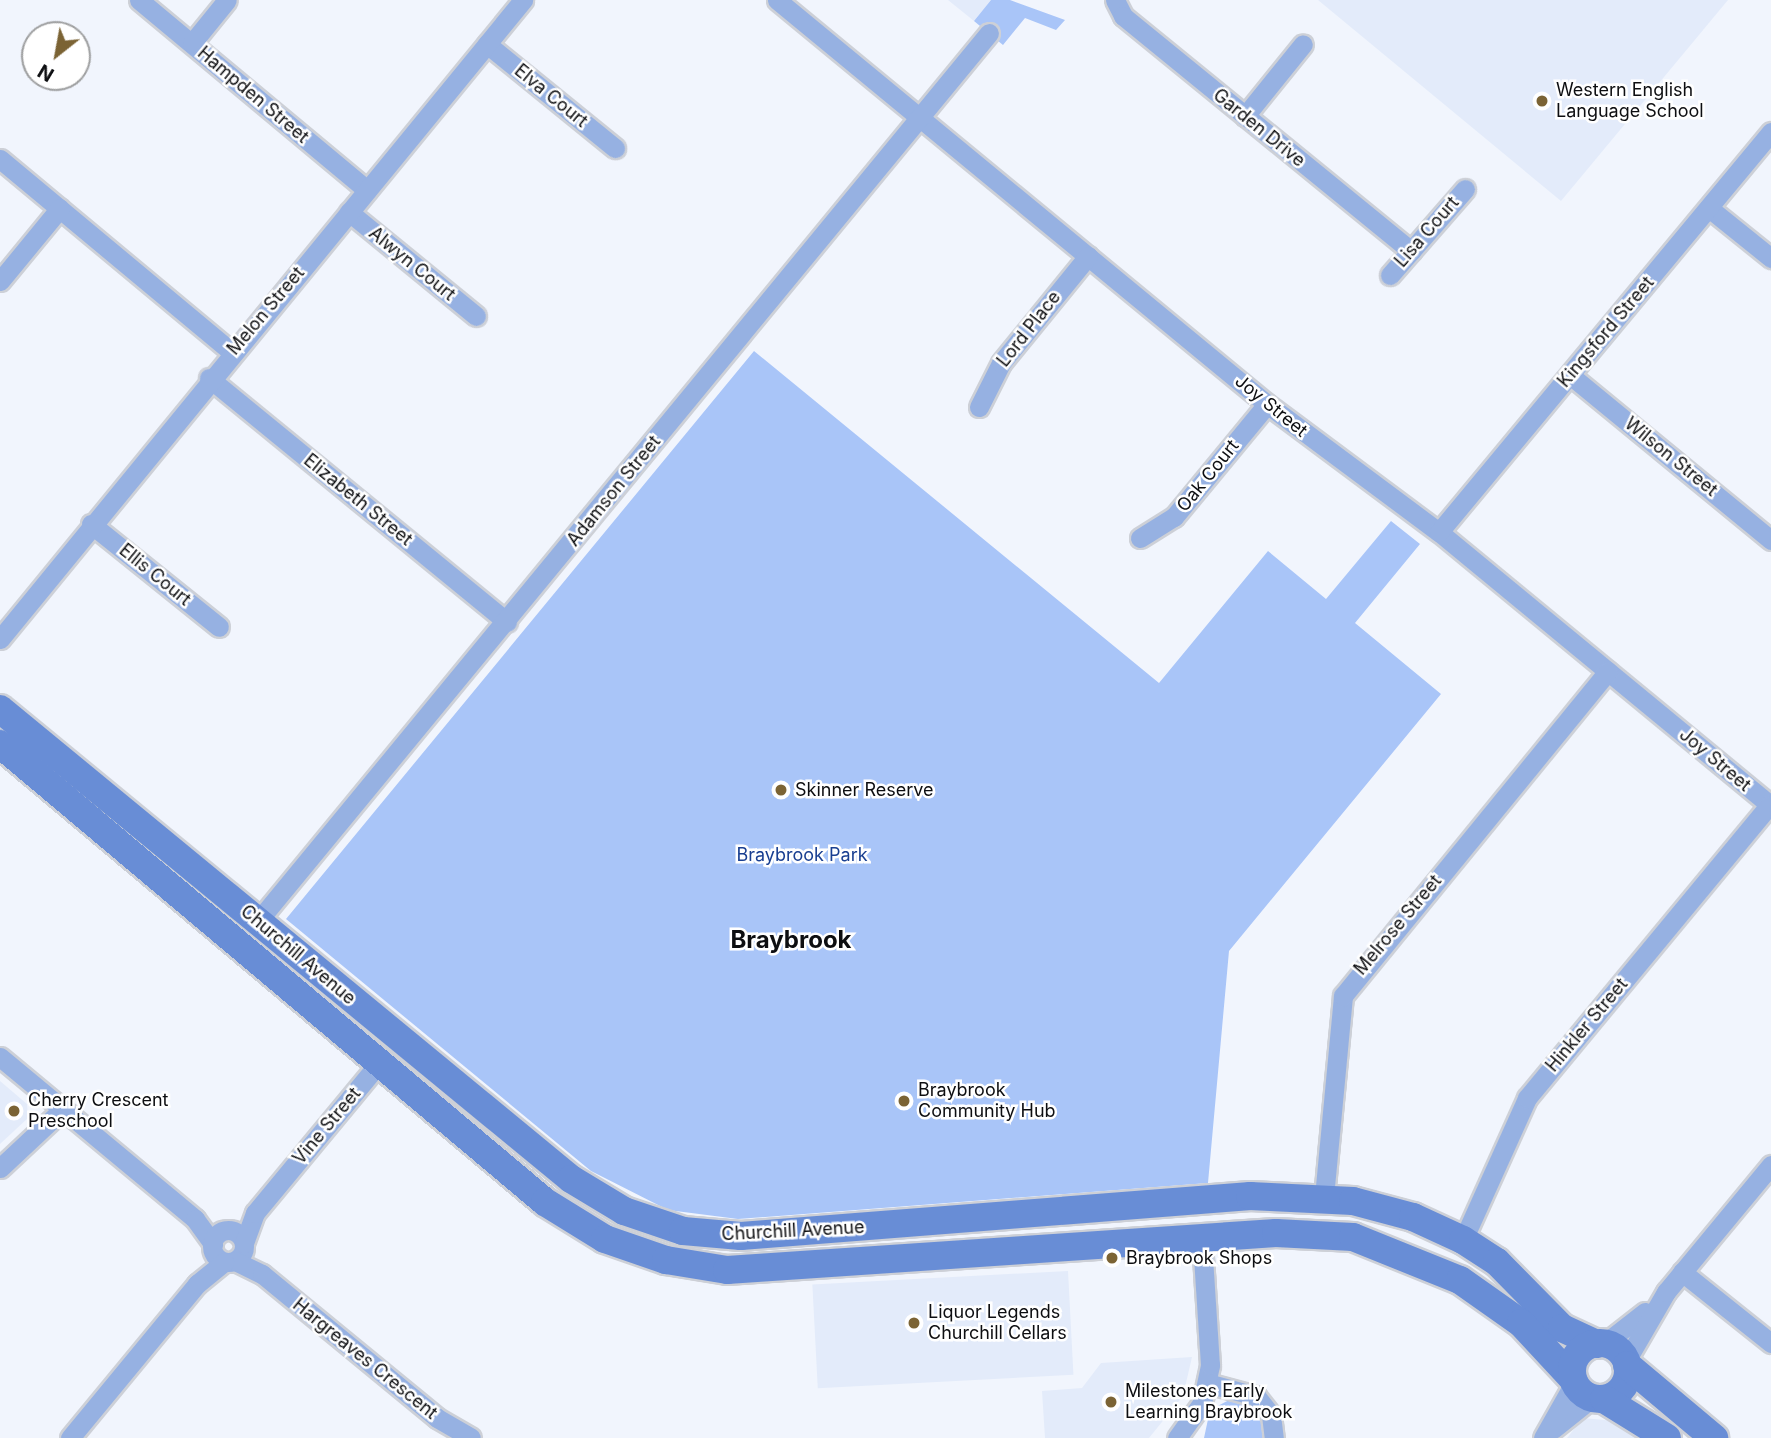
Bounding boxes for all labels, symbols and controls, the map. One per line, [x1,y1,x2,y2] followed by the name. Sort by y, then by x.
[21,21,91,91] north arrow
[193,42,313,148] street label: Hampden Street
[34,59,58,86] text: N
[510,60,592,132] street label: Elva Court
[1556,80,1704,122] place label: Western English Language School
[1209,84,1309,172] street label: Garden Drive
[1534,93,1550,109] marker: Western English Language School
[1390,192,1464,272] street label: Lisa Court
[364,223,460,305] street label: Alwyn Court
[223,263,309,359] street label: Melon Street
[1553,272,1659,392] street label: Kingsford Street
[993,287,1065,371] street label: Lord Place
[1231,370,1311,442] street label: Joy Street
[1620,413,1722,501] street label: Wilson Street
[563,431,665,551] street label: Adamson Street
[1172,436,1244,516] street label: Oak Court
[299,450,417,550] street label: Elizabeth Street
[115,540,195,610] street label: Ellis Court
[1675,724,1755,796] street label: Joy Street
[795,779,934,801] place label: Skinner Reserve
[773,782,789,798] marker: Skinner Reserve
[736,844,868,866] park label: Braybrook Park
[1350,870,1446,980] street label: Melrose Street
[236,901,360,1009] street label: Churchill Avenue
[730,926,852,954] district label: Braybrook
[1542,974,1632,1076] street label: Hinkler Street
[918,1080,1056,1122] place label: Braybrook Community Hub
[289,1083,365,1169] street label: Vine Street
[28,1090,169,1132] place label: Cherry Crescent Preschool
[896,1093,912,1109] marker: Braybrook Community Hub
[6,1103,22,1119] marker: Cherry Crescent Preschool
[721,1216,865,1246] street label: Churchill Avenue
[1126,1247,1272,1269] place label: Braybrook Shops
[1104,1250,1120,1266] marker: Braybrook Shops
[288,1294,442,1424] street label: Hargreaves Crescent
[928,1302,1067,1344] place label: Liquor Legends Churchill Cellars
[906,1315,922,1331] marker: Liquor Legends Churchill Cellars
[1125,1381,1292,1424] place label: Milestones Early Learning Braybrook
[1103,1394,1119,1410] marker: Milestones Early Learning Braybrook

